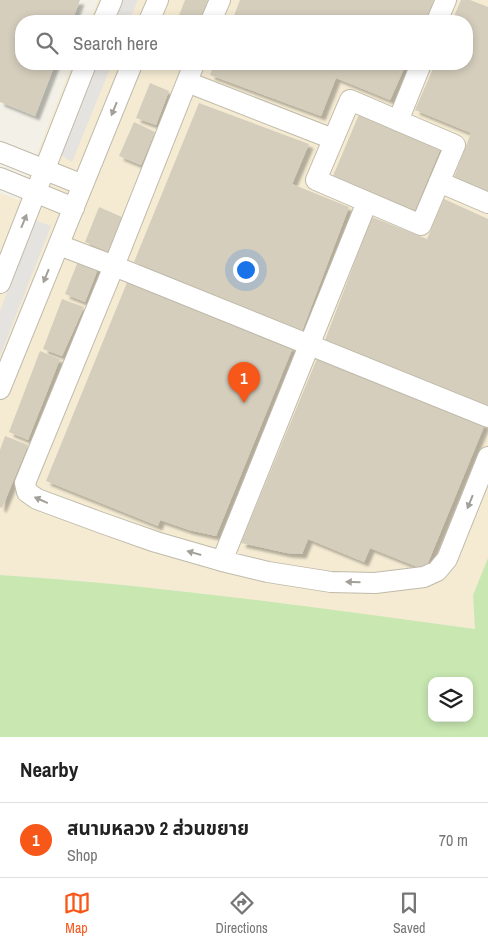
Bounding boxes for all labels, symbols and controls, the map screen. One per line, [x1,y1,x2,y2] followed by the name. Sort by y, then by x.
[15,15,473,70] search box
[33,29,61,57] icon: search
[73,30,158,56] text: Search here
[110,102,118,117] one-way arrow
[21,214,29,228] one-way arrow
[233,257,259,283] your location
[42,269,50,283] one-way arrow
[228,362,260,403] pin: 1
[34,495,48,503] one-way arrow
[466,495,474,510] one-way arrow
[186,549,201,557] one-way arrow
[345,578,361,586] one-way arrow
[428,677,473,722] map controls
[428,677,473,722] button: layers
[20,755,78,784] text: Nearby
[67,815,249,841] text: สนามหลวง 2 ส่วนขยาย
[32,829,40,851] text: 1
[439,829,468,851] text: 70 m
[67,844,98,866] text: Shop
[63,889,91,937] tab: Map
[216,889,268,937] tab: Directions
[393,889,425,937] tab: Saved

